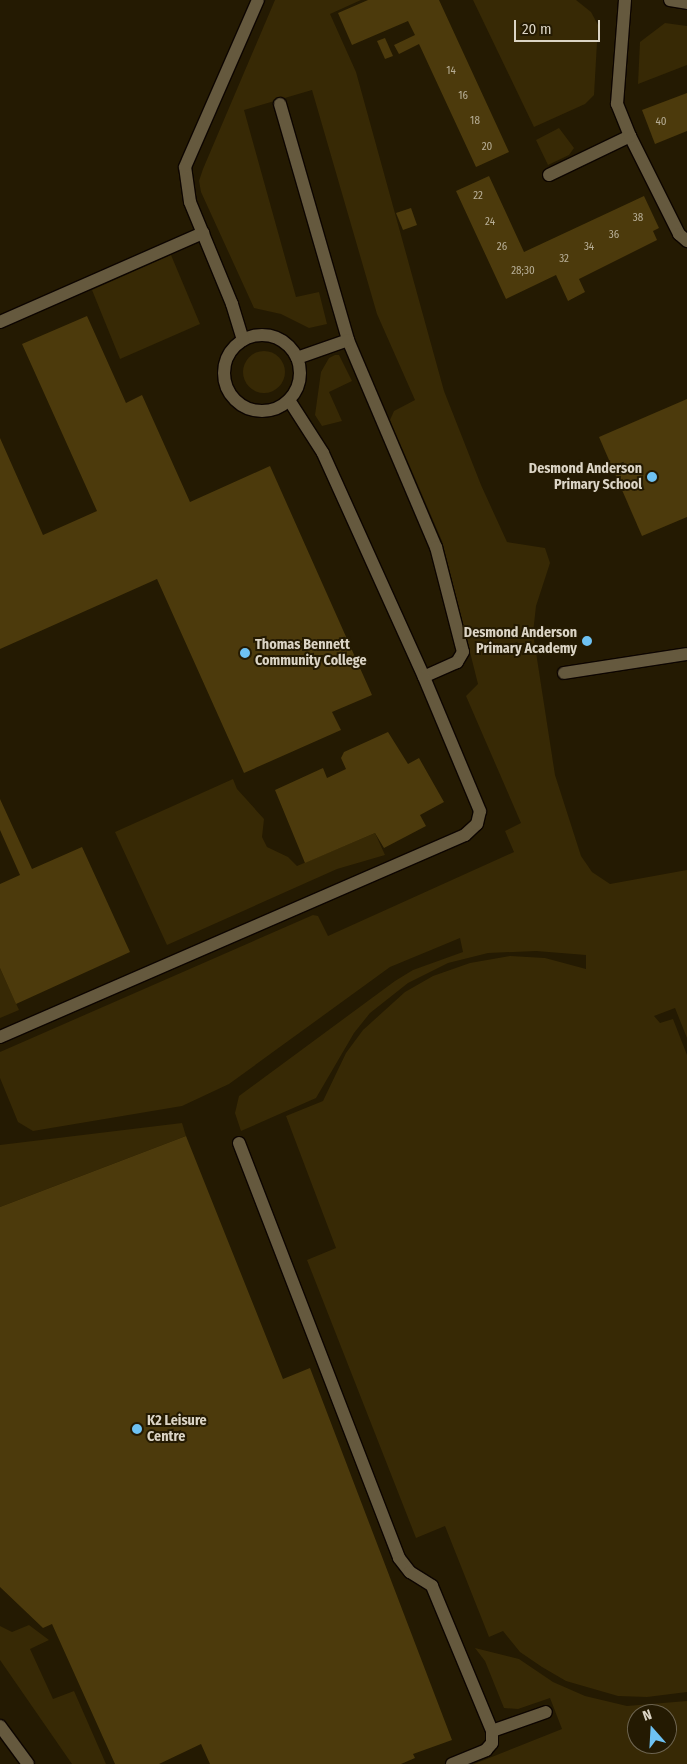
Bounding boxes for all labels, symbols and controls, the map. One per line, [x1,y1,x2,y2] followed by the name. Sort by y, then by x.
[517,10,603,42] scale bar
[522,20,552,38] text: 20 m
[446,64,456,78] house number: 14
[458,89,468,103] house number: 16
[470,114,480,128] house number: 18
[655,115,667,129] house number: 40
[482,140,492,154] house number: 20
[473,189,483,203] house number: 22
[633,211,643,225] house number: 38
[485,215,495,229] house number: 24
[609,228,619,242] house number: 36
[497,240,507,254] house number: 26
[584,240,594,254] house number: 34
[559,252,569,266] house number: 32
[511,264,535,278] house number: 28;30
[529,461,642,494] place label: Desmond Anderson Primary School
[646,471,658,483] marker: Desmond Anderson Primary School
[464,625,577,658] place label: Desmond Anderson Primary Academy
[581,635,593,647] marker: Desmond Anderson Primary Academy
[255,637,367,670] place label: Thomas Bennett Community College
[239,647,251,659] marker: Thomas Bennett Community College
[147,1413,207,1445] place label: K2 Leisure Centre
[131,1423,143,1435] marker: K2 Leisure Centre
[627,1704,677,1754] north arrow
[641,1706,654,1725] text: N

